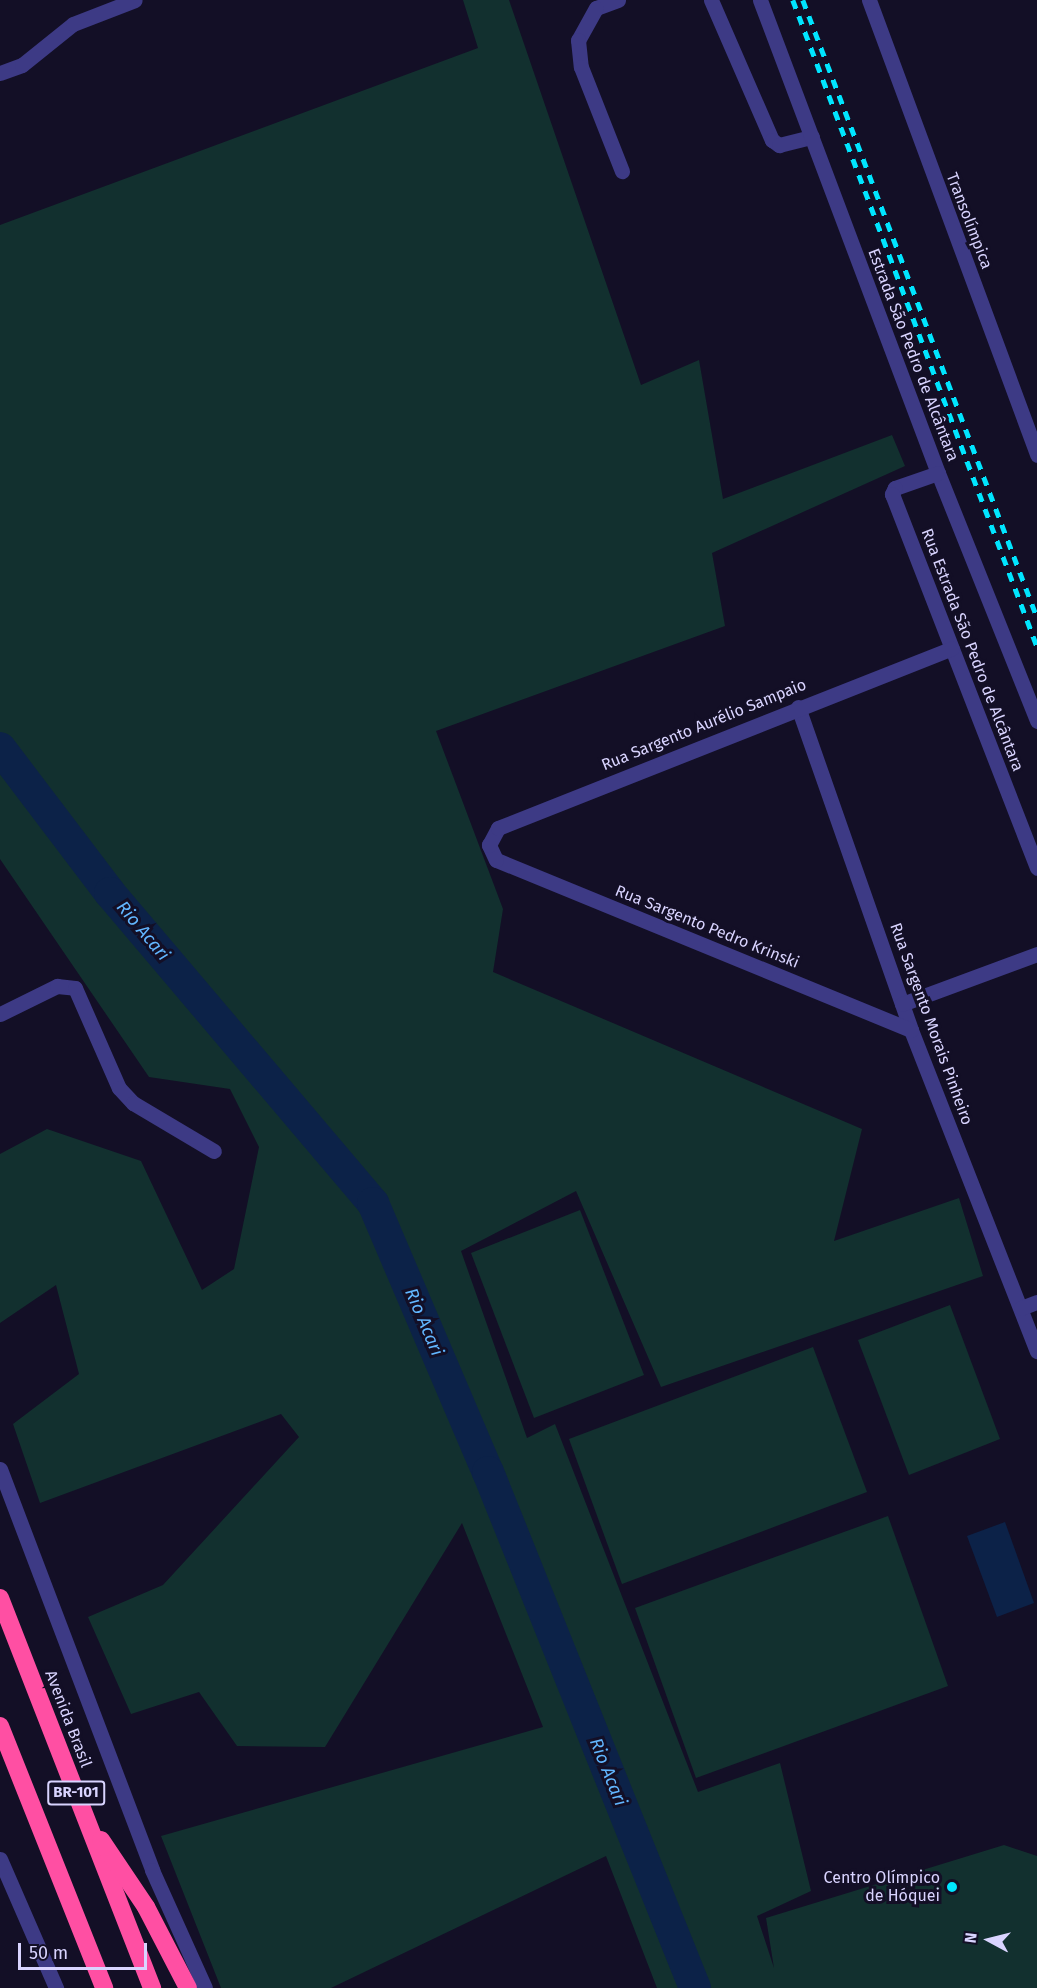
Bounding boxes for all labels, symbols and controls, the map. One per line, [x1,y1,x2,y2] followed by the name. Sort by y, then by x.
[942,170,996,272] street label: Transolímpica
[863,246,963,464] street label: Estrada São Pedro de Alcântara
[917,526,1027,774] street label: Rua Estrada São Pedro de Alcântara
[599,675,809,775] street label: Rua Sargento Aurélio Sampaio
[612,881,802,973] street label: Rua Sargento Pedro Krinski
[112,897,174,965] water label: Rio Acari
[885,920,977,1128] street label: Rua Sargento Morais Pinheiro
[400,1285,448,1359] water label: Rio Acari
[41,1668,95,1770] street label: Avenida Brasil
[585,1735,631,1809] water label: Rio Acari
[46,1781,106,1805] road number: BR-101
[824,1868,940,1906] place label: Centro Olímpico de Hóquei
[945,1880,959,1894] marker: Centro Olímpico de Hóquei
[959,1910,1019,1970] north arrow
[21,1931,150,1969] scale bar
[961,1931,981,1944] text: N
[29,1942,68,1964] text: 50 m

